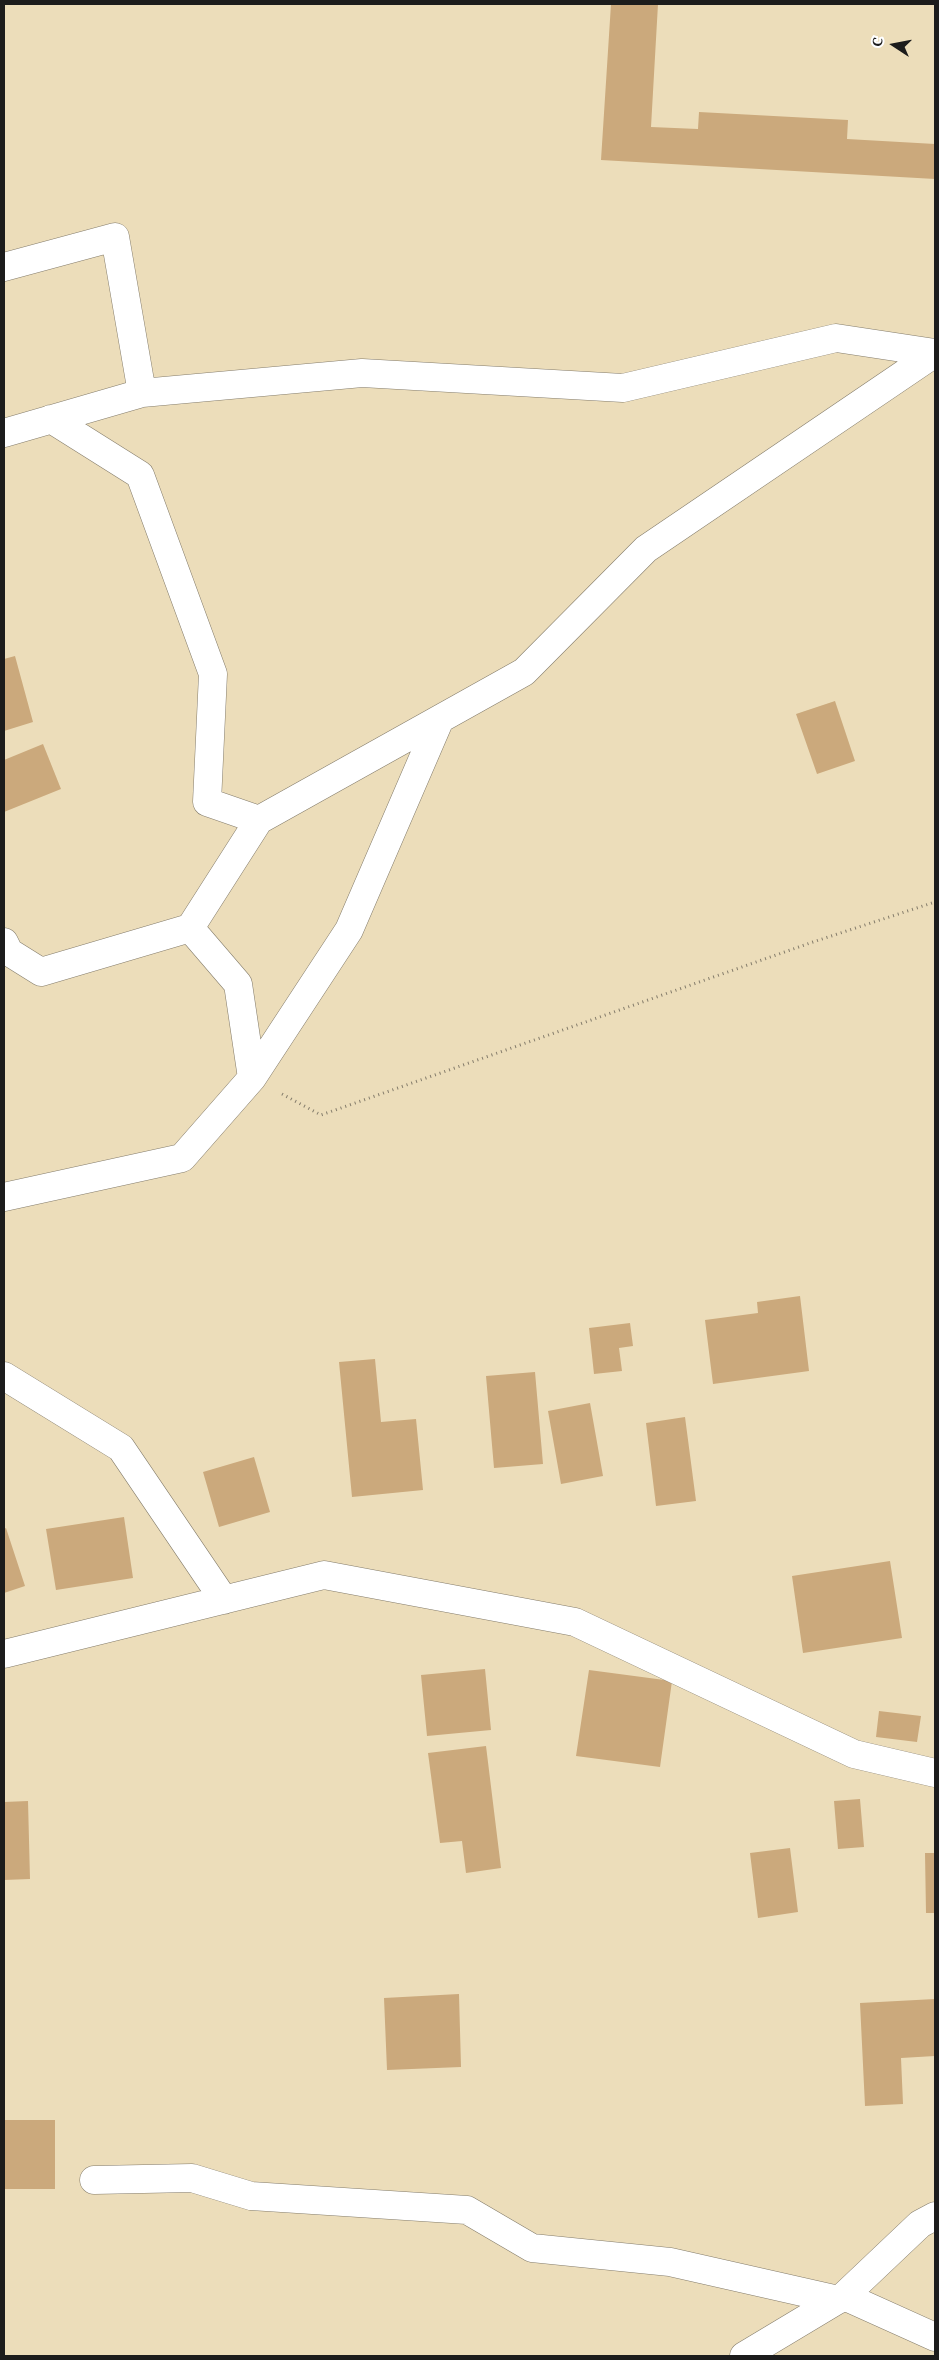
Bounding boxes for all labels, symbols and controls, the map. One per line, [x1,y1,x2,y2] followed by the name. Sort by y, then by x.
[869,20,919,70] north arrow
[869,36,889,48] text: С

